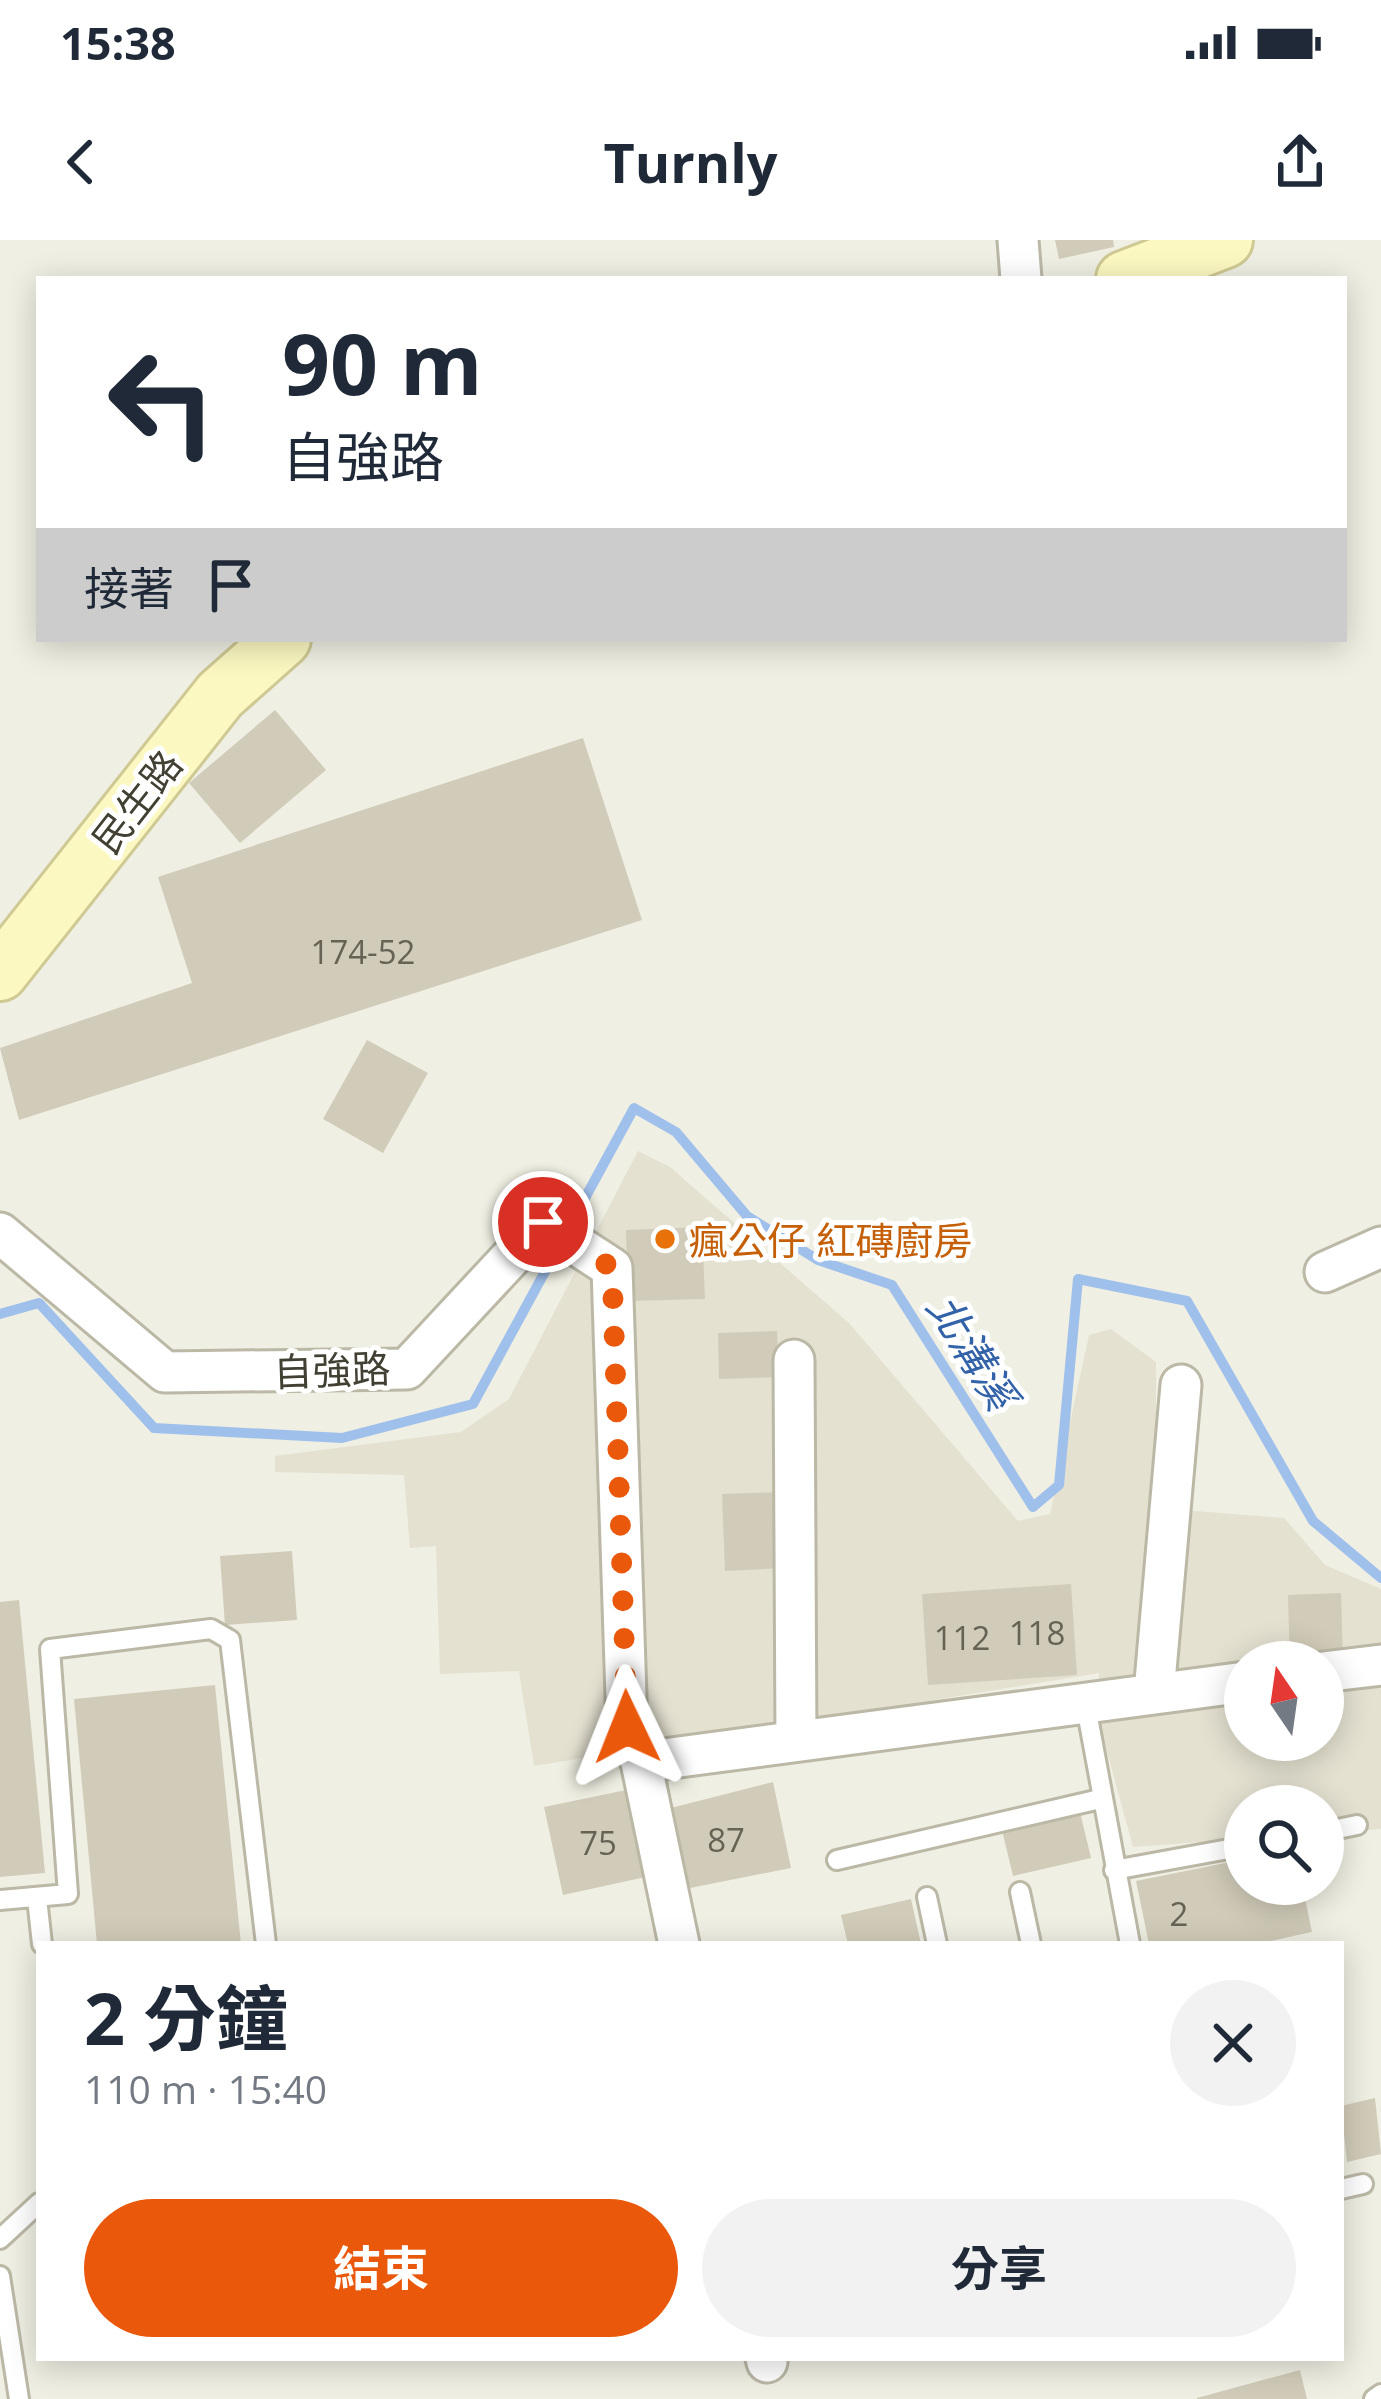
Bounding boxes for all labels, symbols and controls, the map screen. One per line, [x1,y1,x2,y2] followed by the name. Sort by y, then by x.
[60,12,176,73] text: 15:38
[604,125,777,199] text: Turnly
[48,129,114,195] icon: back
[1267,129,1333,195] icon: share
[282,305,482,420] text: 90 m
[84,324,240,480] icon: left
[282,419,444,493] text: 自強路
[198,552,264,618] icon: arrive
[84,557,174,618] text: 接著
[79,739,193,863] street label: 民生路
[311,929,415,974] house number: 174-52
[492,1171,594,1273] pin
[510,1189,576,1255] icon: arrive
[689,1213,972,1266] place label: 瘋公仔 紅磚廚房
[652,1226,678,1252] marker: 瘋公仔 紅磚廚房
[915,1282,1033,1424] water label: 北溝溪
[273,1340,391,1398] street label: 自強路
[1009,1610,1065,1655] house number: 118
[934,1615,990,1660] house number: 112
[1224,1641,1344,1761] north arrow
[1224,1641,1344,1905] map controls
[564,1664,690,1790] position arrow
[1224,1785,1344,1905] button: search
[707,1817,745,1862] house number: 87
[579,1820,617,1865] house number: 75
[1170,1891,1188,1936] house number: 2
[84,1968,288,2066] text: 2 分鐘
[1170,1980,1296,2106] button: close
[84,2062,327,2115] text: 110 m · 15:40
[84,2199,678,2337] button: 結束
[702,2199,1296,2337] button: 分享

